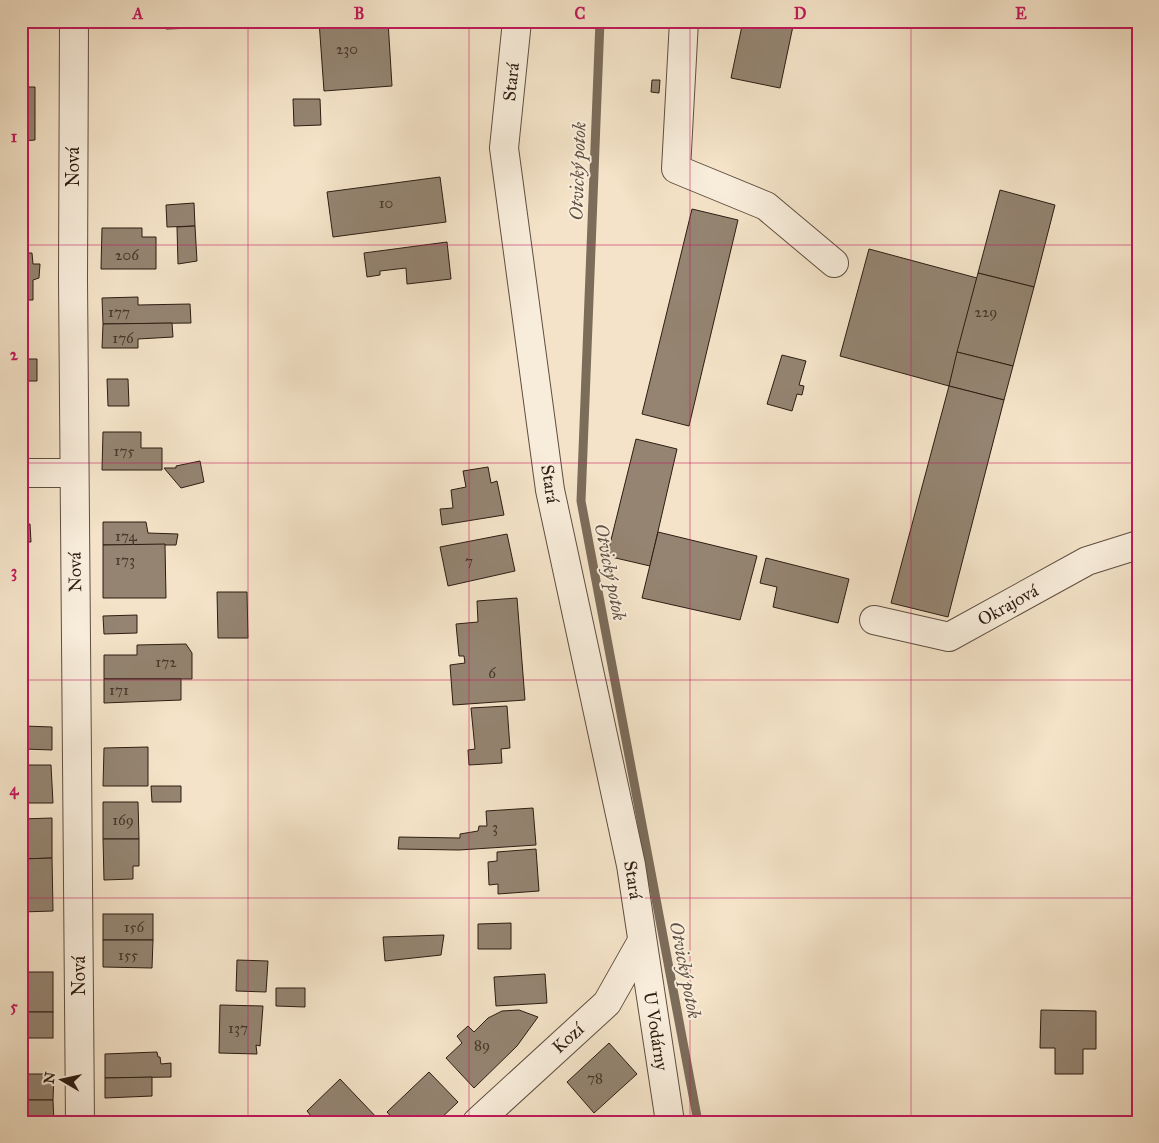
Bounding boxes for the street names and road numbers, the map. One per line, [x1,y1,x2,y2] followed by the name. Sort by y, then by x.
[498,61,524,102] street label: Stará
[62,147,84,187] street label: Nová
[536,463,564,505] street label: Stará
[64,551,86,592] street label: Nová
[974,579,1043,631] street label: Okrajová
[619,859,647,901] street label: Stará
[68,956,90,996] street label: Nová
[639,990,673,1073] street label: U Vodárny
[548,1017,589,1058] street label: Kozí

